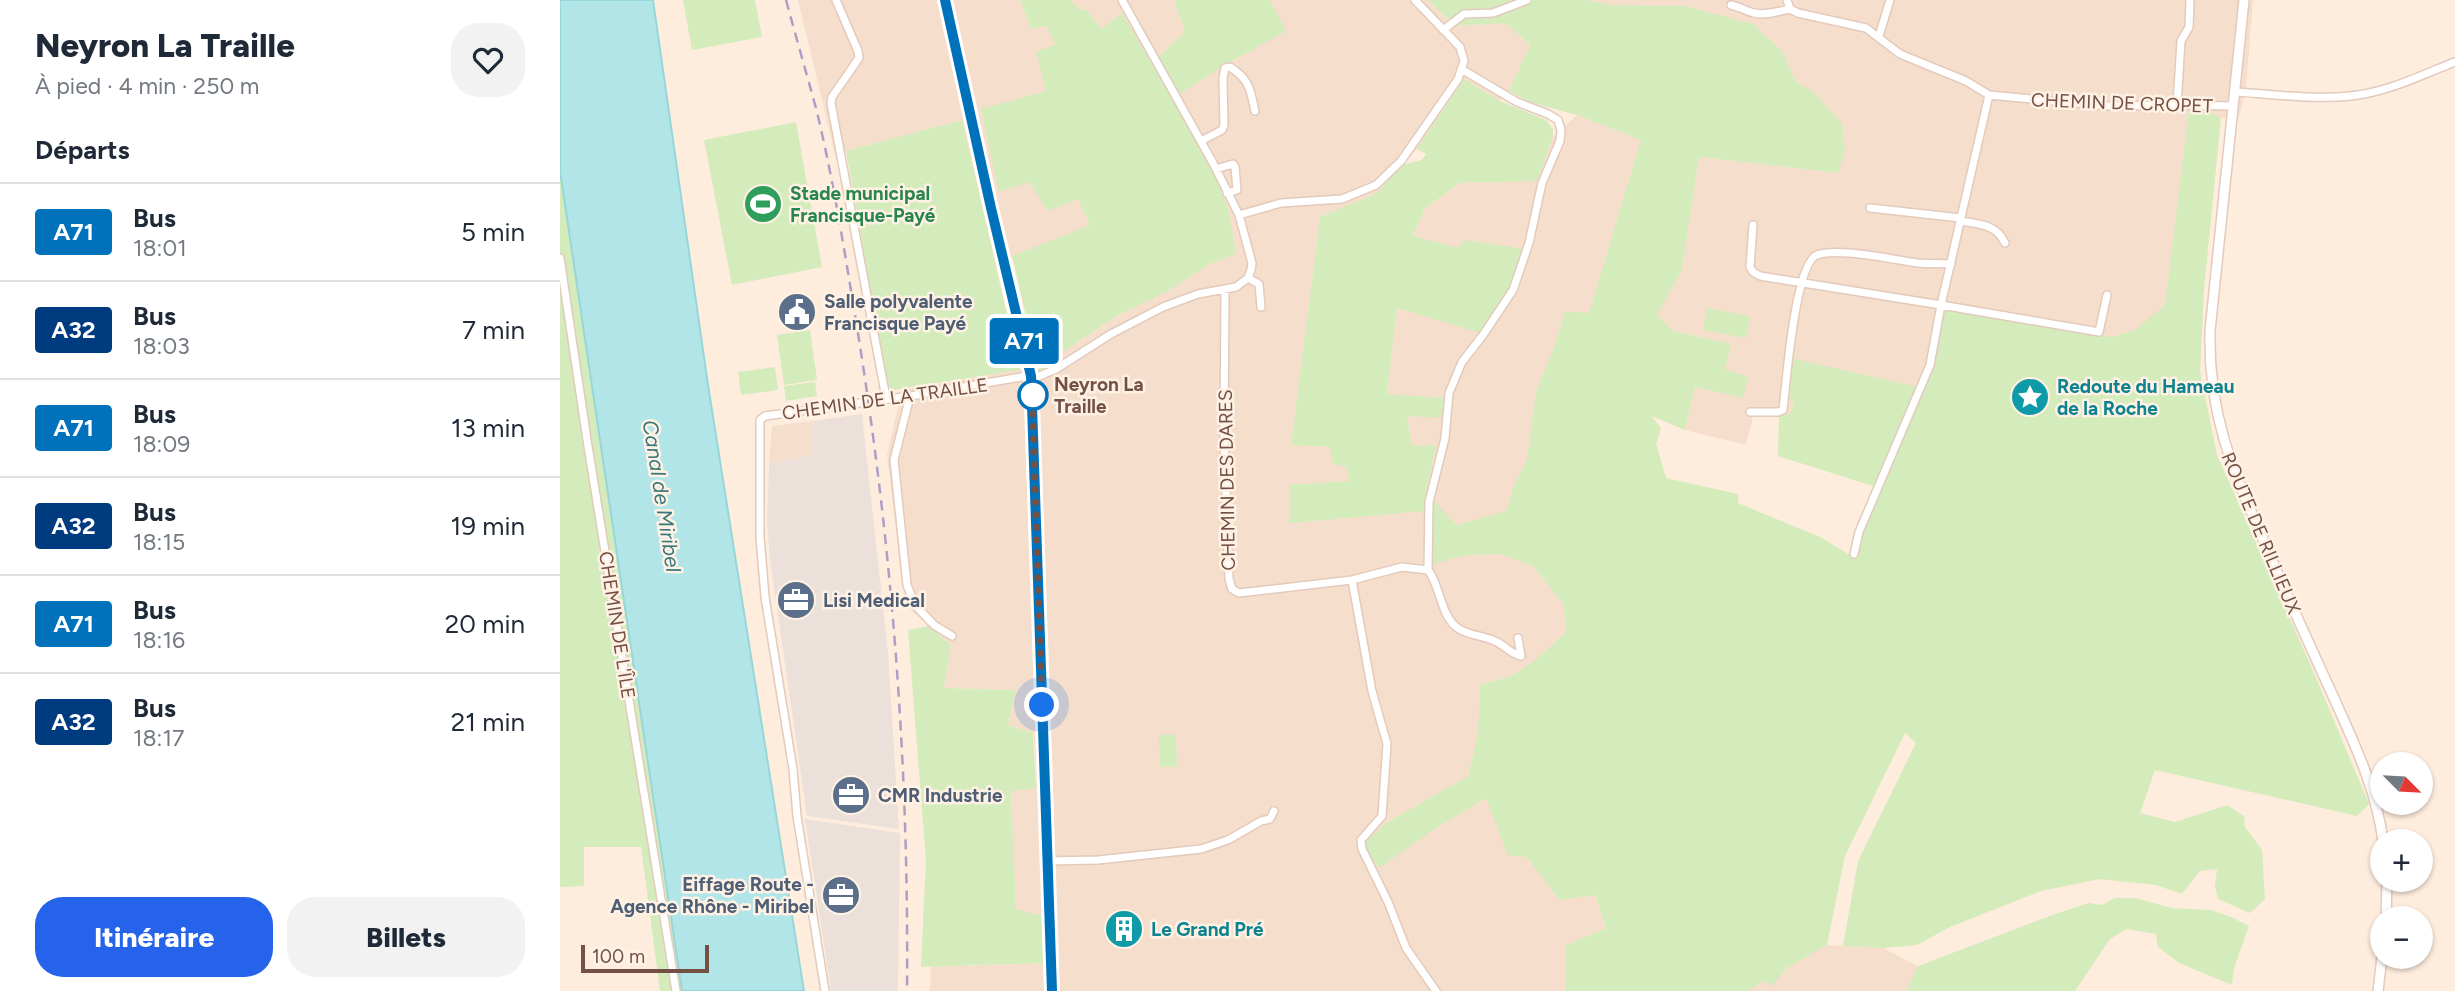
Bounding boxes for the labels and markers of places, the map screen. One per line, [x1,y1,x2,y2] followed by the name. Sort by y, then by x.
[790,182,936,227] place label: Stade municipal Francisque-Payé
[742,183,784,225] sports icon: Stade municipal Francisque-Payé
[824,290,973,335] place label: Salle polyvalente Francisque Payé
[776,291,818,333] public building icon: Salle polyvalente Francisque Payé
[1054,373,1144,418] place label: Neyron La Traille
[2057,375,2234,420] place label: Redoute du Hameau de la Roche
[2009,376,2051,418] place icon: Redoute du Hameau de la Roche
[1018,380,1048,410] marker: Neyron La Traille
[775,579,817,621] office icon: Lisi Medical
[823,589,925,612] place label: Lisi Medical
[830,774,872,816] office icon: CMR Industrie
[878,784,1003,807] place label: CMR Industrie
[610,873,814,918] place label: Eiffage Route - Agence Rhône - Miribel
[820,874,862,916] office icon: Eiffage Route - Agence Rhône - Miribel
[1103,908,1145,950] building icon: Le Grand Pré
[1151,918,1264,941] place label: Le Grand Pré

